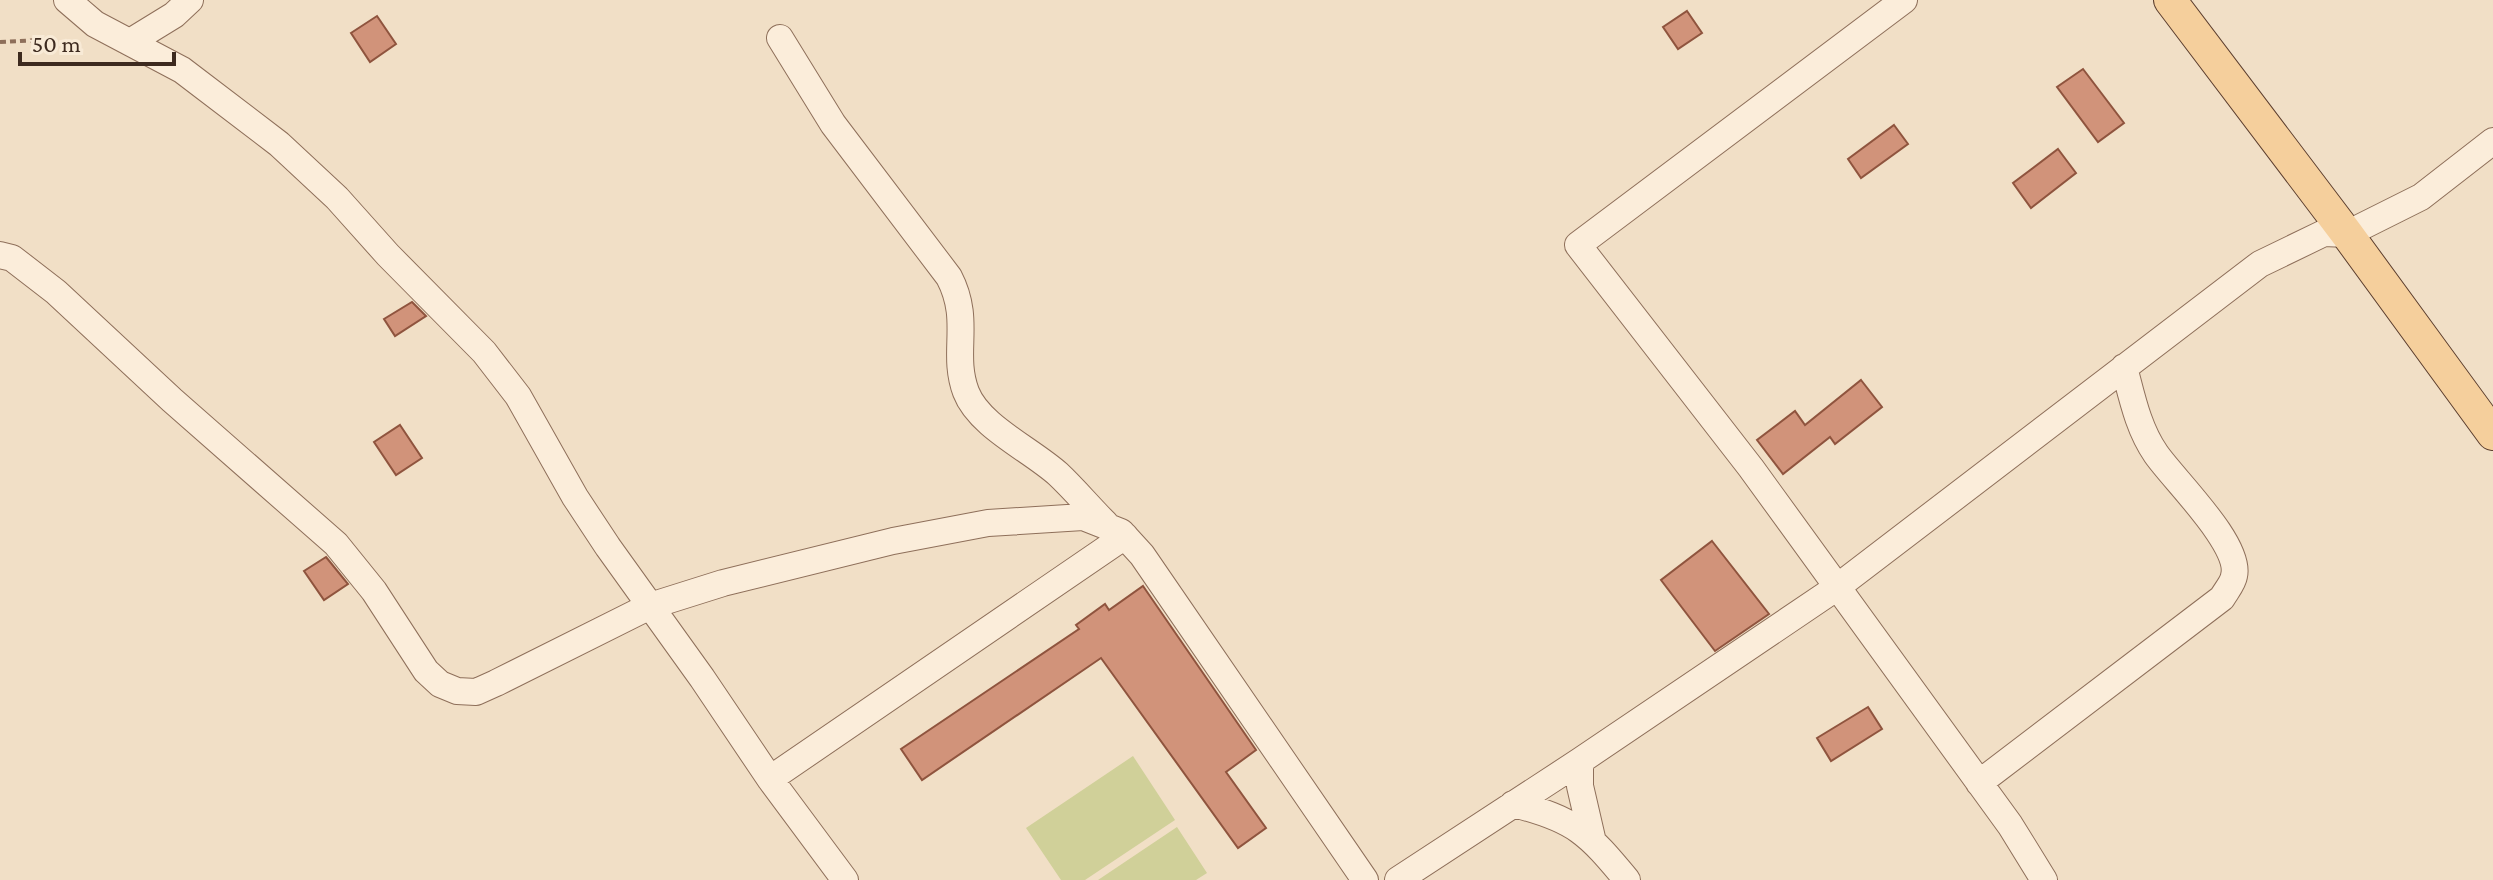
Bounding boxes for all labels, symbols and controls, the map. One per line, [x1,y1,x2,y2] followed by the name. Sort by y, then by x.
[20,16,174,66] scale bar
[32,30,81,57] text: 50 m

